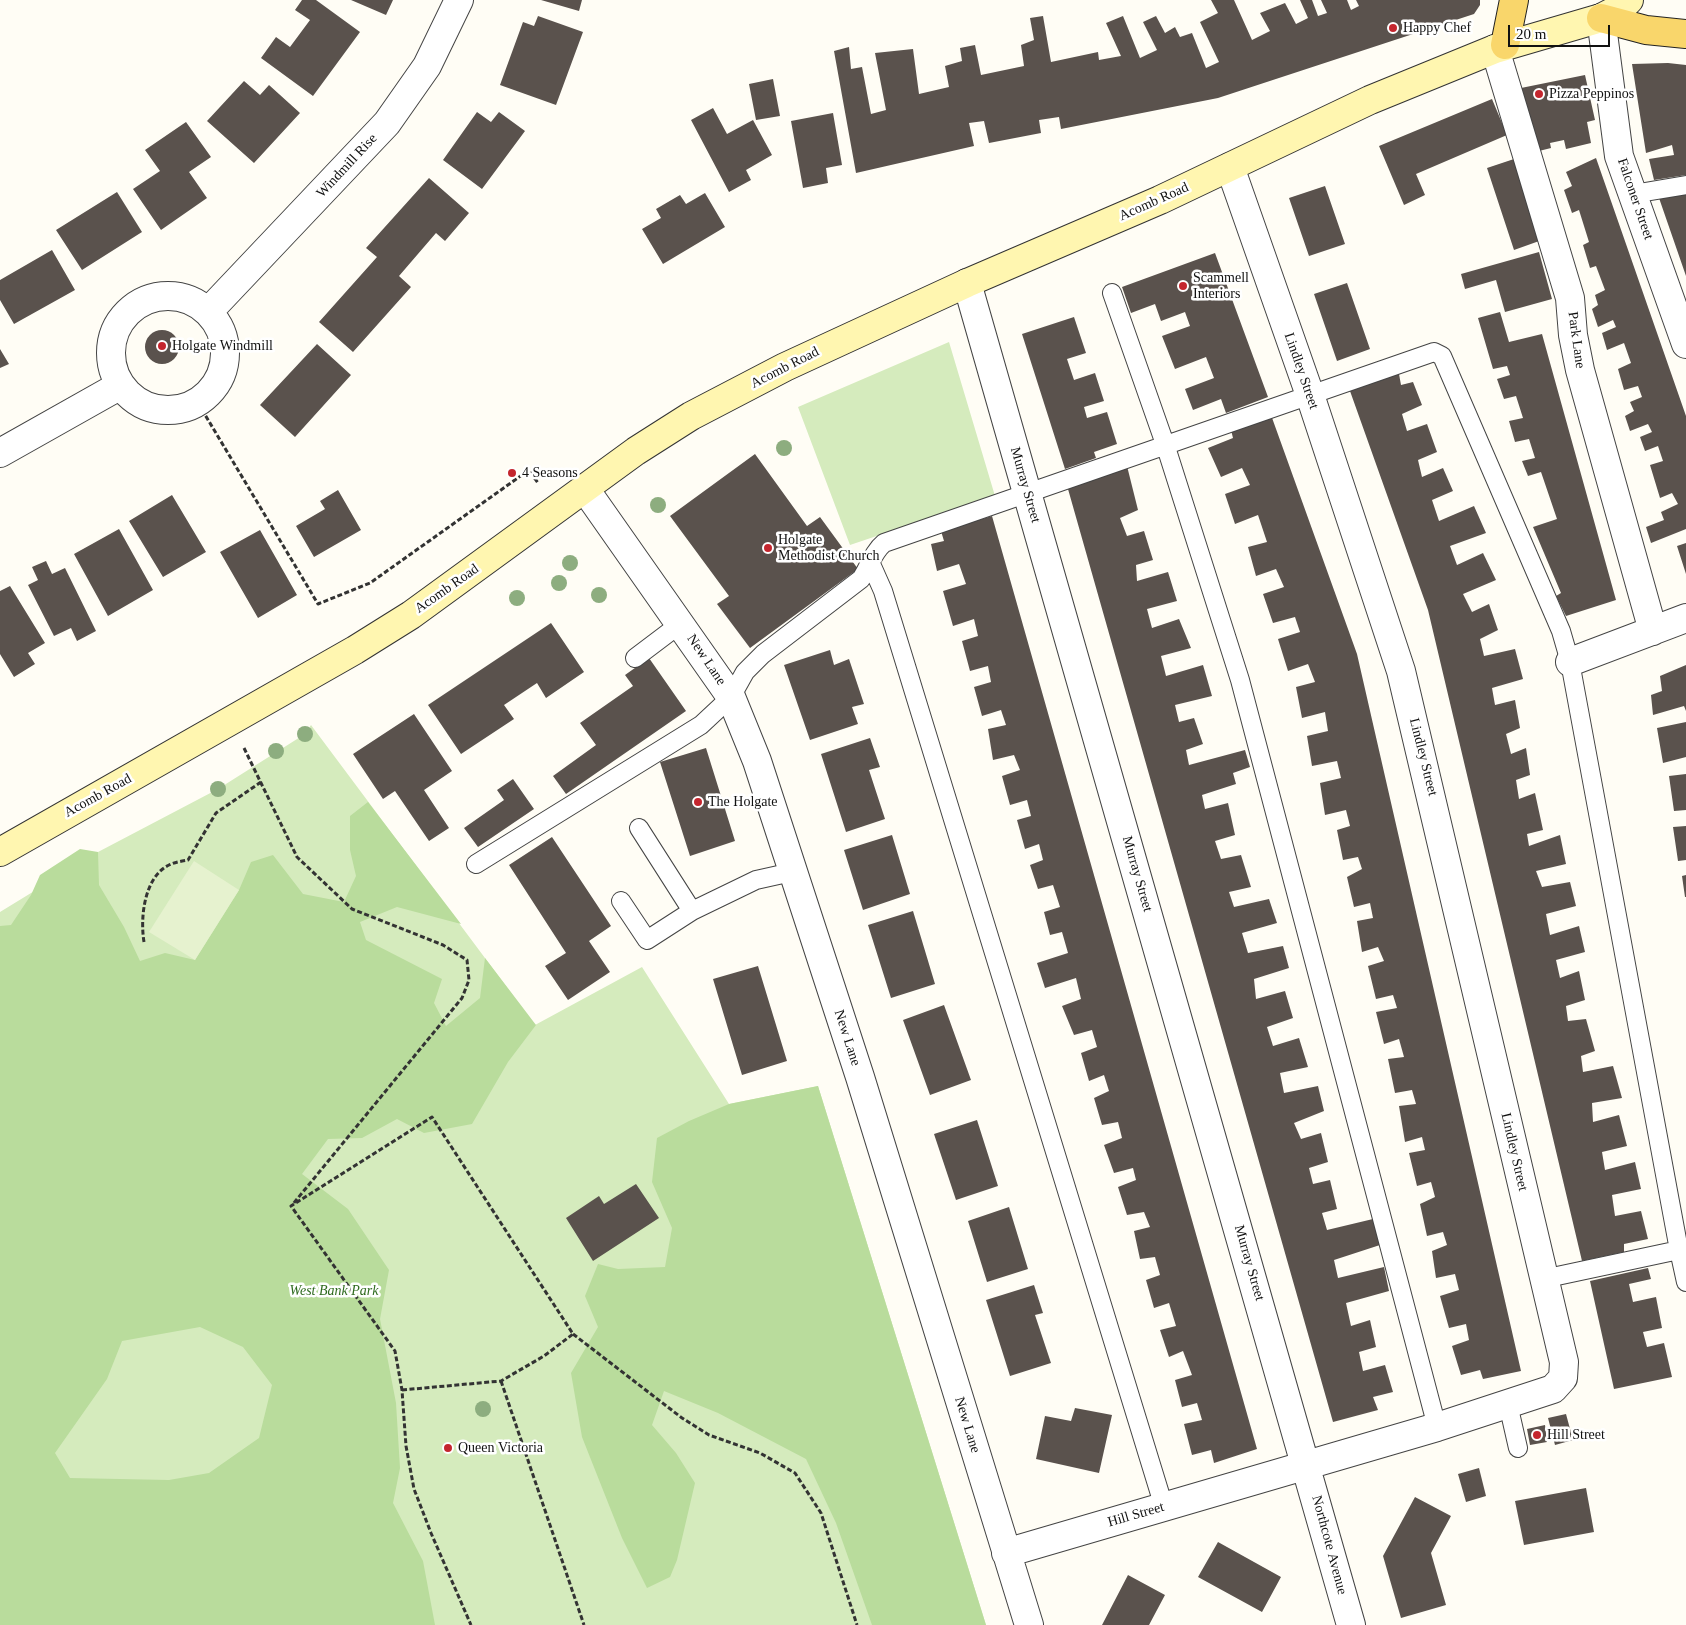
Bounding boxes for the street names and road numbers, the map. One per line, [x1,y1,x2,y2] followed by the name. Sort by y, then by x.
[313,130,381,202] street label: Windmill Rise
[1613,156,1657,242] street label: Falconer Street
[1117,179,1191,225] street label: Acomb Road
[1564,311,1588,369] street label: Park Lane
[1280,331,1322,411] street label: Lindley Street
[748,344,822,392] street label: Acomb Road
[1006,445,1044,525] street label: Murray Street
[412,561,482,617] street label: Acomb Road
[683,631,729,689] street label: New Lane
[1405,716,1441,798] street label: Lindley Street
[61,771,135,821] street label: Acomb Road
[1118,834,1156,914] street label: Murray Street
[830,1008,864,1068] street label: New Lane
[1497,1111,1531,1193] street label: Lindley Street
[1230,1223,1268,1303] street label: Murray Street
[951,1395,983,1455] street label: New Lane
[1308,1494,1350,1596] street label: Northcote Avenue
[1106,1499,1166,1531] street label: Hill Street

